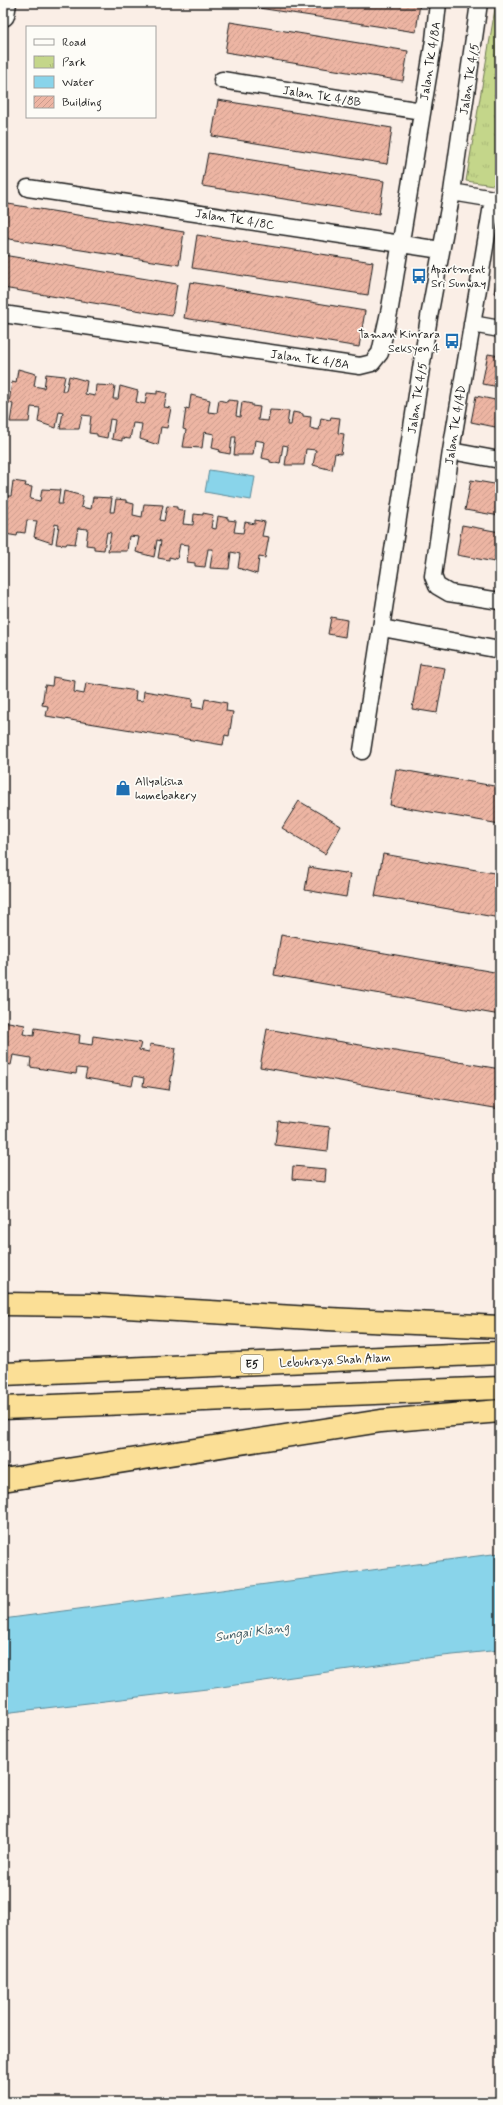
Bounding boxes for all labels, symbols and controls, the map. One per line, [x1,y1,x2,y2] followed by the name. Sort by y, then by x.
[417,20,445,102] street label: Jalan TK 4/8A
[26,26,156,118] legend
[62,35,86,51] text: Road
[456,42,484,116] street label: Jalan TK 4/5
[62,55,86,71] text: Park
[62,75,94,91] text: Water
[281,83,363,111] street label: Jalan TK 4/8B
[62,95,102,112] text: Building
[194,206,276,234] street label: Jalan TK 4/8C
[431,262,486,292] place label: Apartment Sri Sunway
[410,267,428,285] bus stop icon: Apartment Sri Sunway
[358,327,440,357] place label: Taman Kinrara Seksyen 4
[443,332,461,350] bus stop icon: Taman Kinrara Seksyen 4
[269,347,351,373] street label: Jalan TK 4/8A
[404,361,432,435] street label: Jalan TK 4/5
[442,384,470,466] street label: Jalan TK 4/4D
[135,774,197,804] place label: Allyalisha homebakery
[114,779,132,797] shop icon: Allyalisha homebakery
[279,1350,391,1372] street label: Lebuhraya Shah Alam
[241,1355,263,1373] road number: E5
[214,1619,291,1647] water label: Sungai Klang

